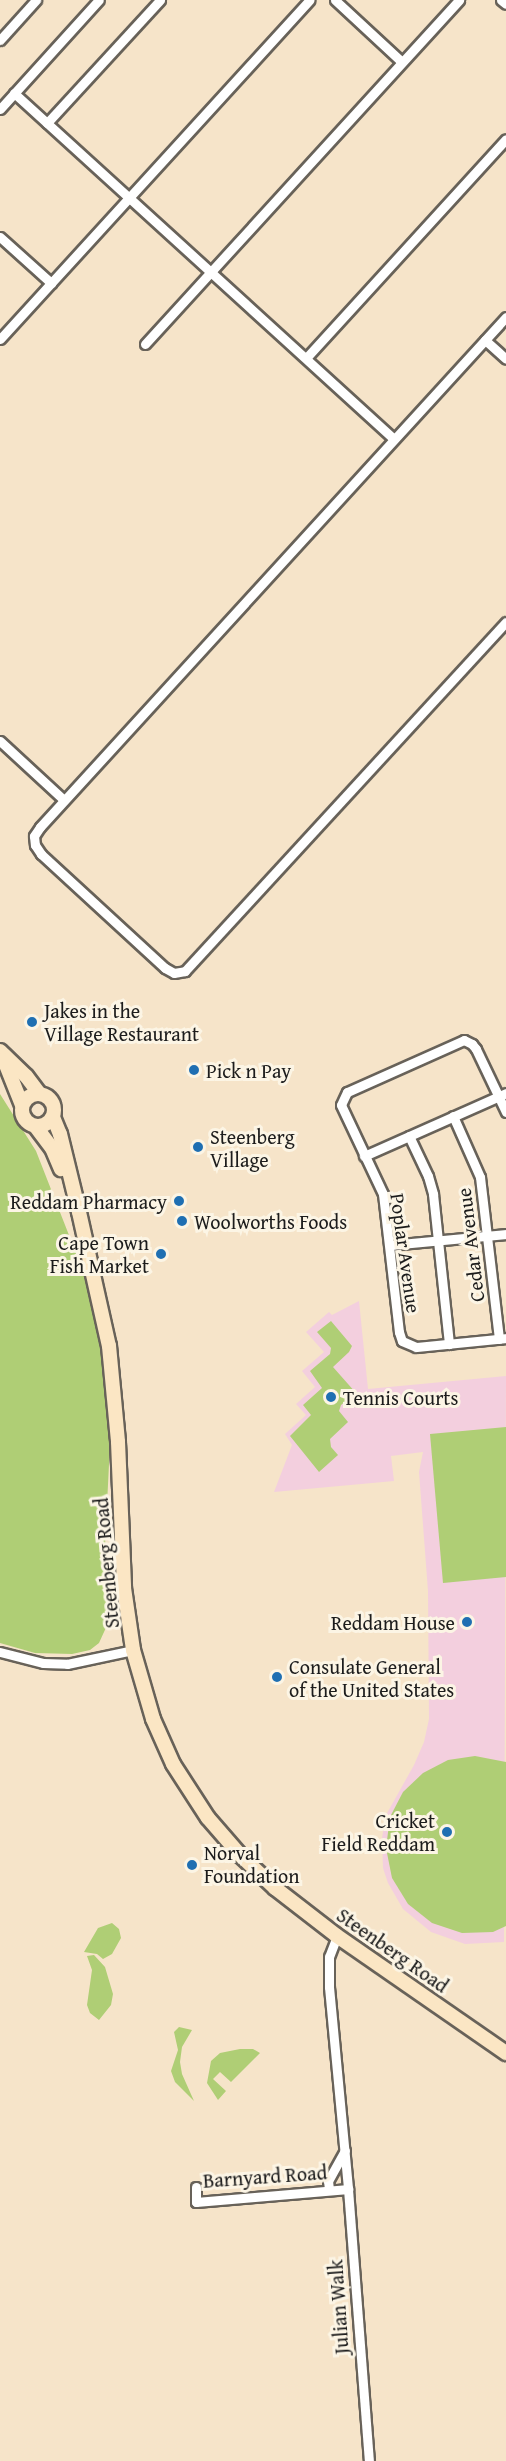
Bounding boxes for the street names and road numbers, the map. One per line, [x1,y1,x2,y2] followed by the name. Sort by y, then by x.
[451,1187,489,1303] street label: Cedar Avenue
[386,1191,426,1315] street label: Poplar Avenue
[88,1497,124,1629] street label: Steenberg Road
[332,1903,454,1997] street label: Steenberg Road
[202,2160,328,2192] street label: Barnyard Road
[323,2259,353,2355] street label: Julian Walk

